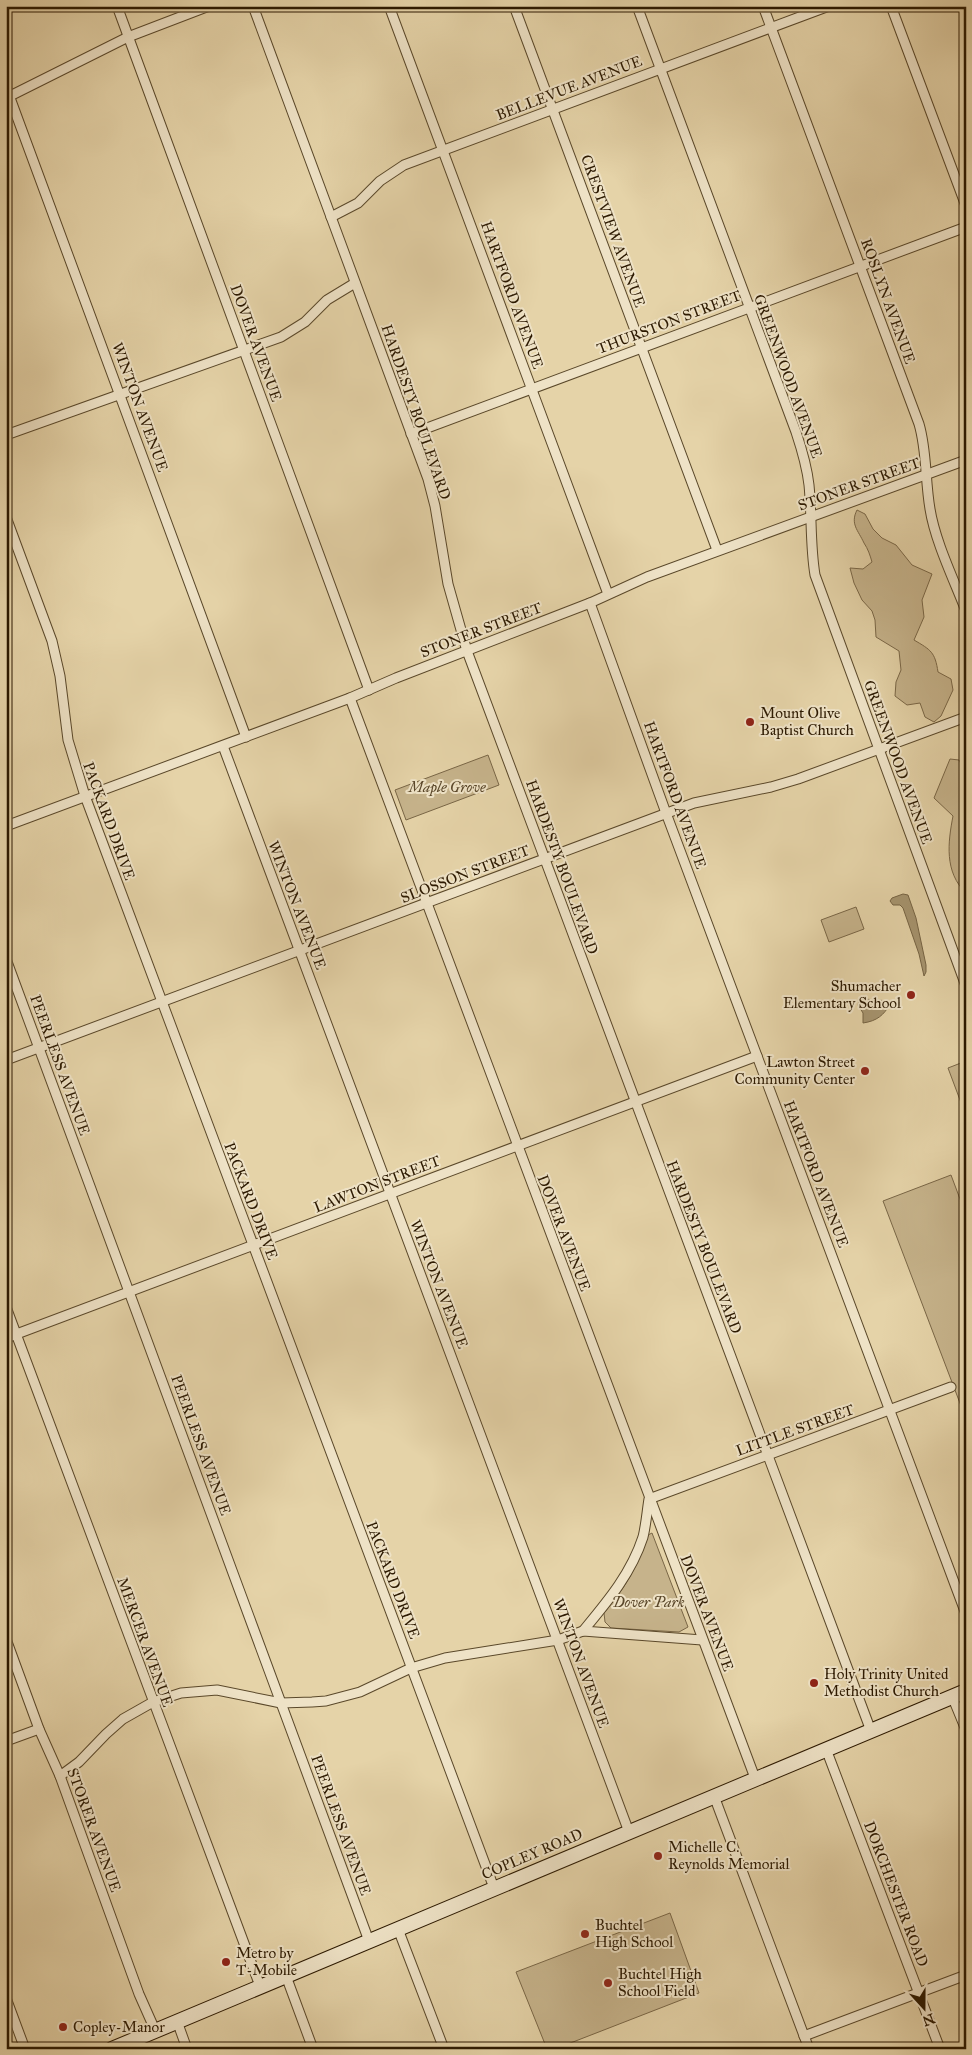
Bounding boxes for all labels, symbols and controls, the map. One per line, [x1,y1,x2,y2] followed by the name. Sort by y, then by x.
[493,52,645,124] street label: BELLEVUE AVENUE
[577,152,649,310] street label: CRESTVIEW AVENUE
[477,219,547,372] street label: HARTFORD AVENUE
[857,236,919,366] street label: ROSLYN AVENUE
[226,282,286,404] street label: DOVER AVENUE
[594,286,744,358] street label: THURSTON STREET
[750,292,826,461] street label: GREENWOOD AVENUE
[377,322,455,502] street label: HARDESTY BOULEVARD
[108,340,172,474] street label: WINTON AVENUE
[795,454,923,514] street label: STONER STREET
[418,599,544,661] street label: STONER STREET
[860,678,936,847] street label: GREENWOOD AVENUE
[760,704,855,739] place label: Mount Olive Baptist Church
[744,716,756,728] marker: Mount Olive Baptist Church
[640,719,710,872] street label: HARTFORD AVENUE
[79,759,139,883] street label: PACKARD DRIVE
[522,777,602,957] street label: HARDESTY BOULEVARD
[406,778,486,797] park label: Maple Grove
[264,838,330,972] street label: WINTON AVENUE
[398,841,532,907] street label: SLOSSON STREET
[783,977,902,1012] place label: Shumacher Elementary School
[905,989,917,1001] marker: Shumacher Elementary School
[26,992,94,1138] street label: PEERLESS AVENUE
[735,1053,856,1088] place label: Lawton Street Community Center
[859,1065,871,1077] marker: Lawton Street Community Center
[780,1098,852,1250] street label: HARTFORD AVENUE
[220,1140,282,1263] street label: PACKARD DRIVE
[311,1152,443,1216] street label: LAWTON STREET
[663,1158,745,1336] street label: HARDESTY BOULEVARD
[534,1172,595,1294] street label: DOVER AVENUE
[406,1217,472,1351] street label: WINTON AVENUE
[167,1372,235,1518] street label: PEERLESS AVENUE
[733,1400,857,1460] street label: LITTLE STREET
[362,1519,424,1642] street label: PACKARD DRIVE
[677,1552,738,1674] street label: DOVER AVENUE
[113,1575,177,1710] street label: MERCER AVENUE
[612,1593,685,1611] park label: Dover Park
[549,1596,613,1730] street label: WINTON AVENUE
[824,1665,949,1700] place label: Holy Trinity United Methodist Church
[808,1677,820,1689] marker: Holy Trinity United Methodist Church
[307,1752,375,1898] street label: PEERLESS AVENUE
[63,1765,125,1895] street label: STORER AVENUE
[860,1819,932,1969] street label: DORCHESTER ROAD
[479,1825,585,1883] street label: COPLEY ROAD
[668,1838,790,1873] place label: Michelle C. Reynolds Memorial
[652,1850,664,1862] marker: Michelle C. Reynolds Memorial
[595,1916,674,1951] place label: Buchtel High School
[579,1928,591,1940] marker: Buchtel High School
[236,1944,297,1979] place label: Metro by T-Mobile
[220,1956,232,1968] marker: Metro by T-Mobile
[618,1965,702,2000] place label: Buchtel High School Field
[602,1977,614,1989] marker: Buchtel High School Field
[900,1982,950,2032] north arrow
[920,2010,937,2030] text: N
[73,2018,165,2036] place label: Copley-Manor
[57,2021,69,2033] marker: Copley-Manor

